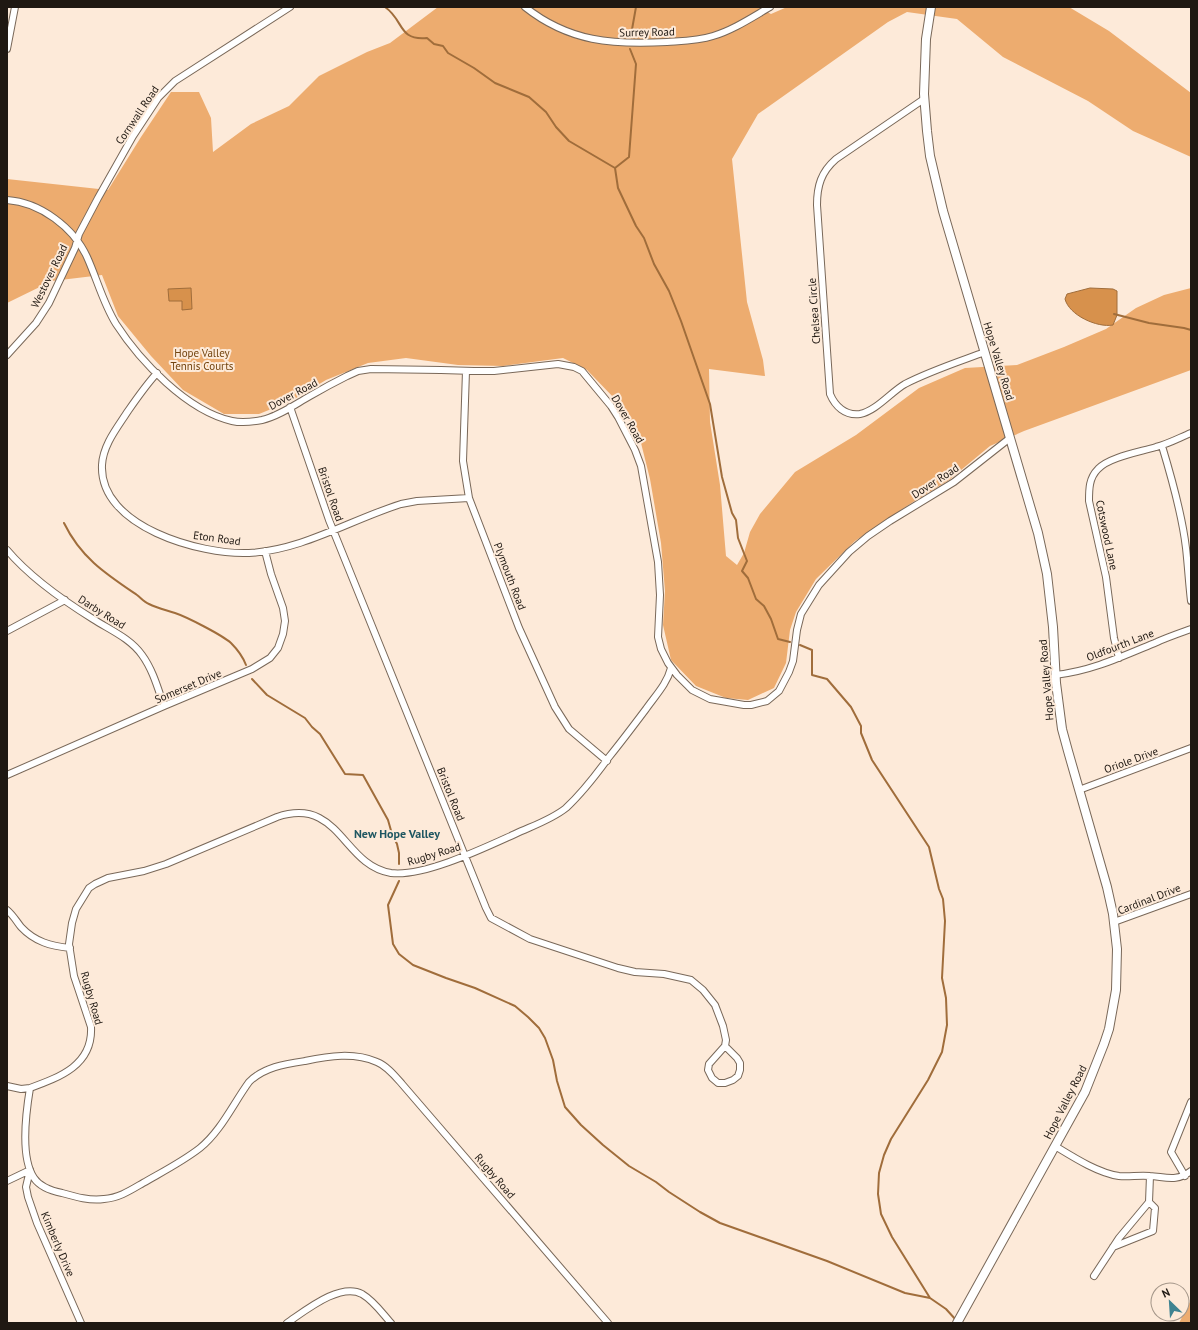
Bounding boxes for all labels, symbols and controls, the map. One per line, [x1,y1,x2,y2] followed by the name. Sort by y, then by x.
[619,25,675,39] street label: Surrey Road
[112,83,162,147] street label: Cornwall Road
[28,242,70,310] street label: Westover Road
[805,277,823,345] street label: Chelsea Circle
[980,320,1018,402] street label: Hope Valley Road
[171,346,234,373] park label: Hope Valley Tennis Courts
[266,375,320,413] street label: Dover Road
[609,392,648,446] street label: Dover Road
[909,460,961,501] street label: Dover Road
[315,465,347,523] street label: Bristol Road
[1093,499,1121,572] street label: Cotswood Lane
[192,528,242,548] street label: Eton Road
[491,540,529,612] street label: Plymouth Road
[76,592,128,632] street label: Darby Road
[1084,626,1156,664] street label: Oldfourth Lane
[1035,639,1057,721] street label: Hope Valley Road
[152,665,224,706] street label: Somerset Drive
[1102,744,1160,776] street label: Oriole Drive
[434,765,468,823] street label: Bristol Road
[354,826,440,841] district label: New Hope Valley
[406,839,462,869] street label: Rugby Road
[1115,880,1183,917] street label: Cardinal Drive
[78,970,106,1026] street label: Rugby Road
[1040,1063,1090,1141] street label: Hope Valley Road
[472,1151,518,1201] street label: Rugby Road
[38,1209,78,1279] street label: Kimberly Drive
[1150,1282,1190,1322] north arrow
[1160,1285,1172,1301] text: N

